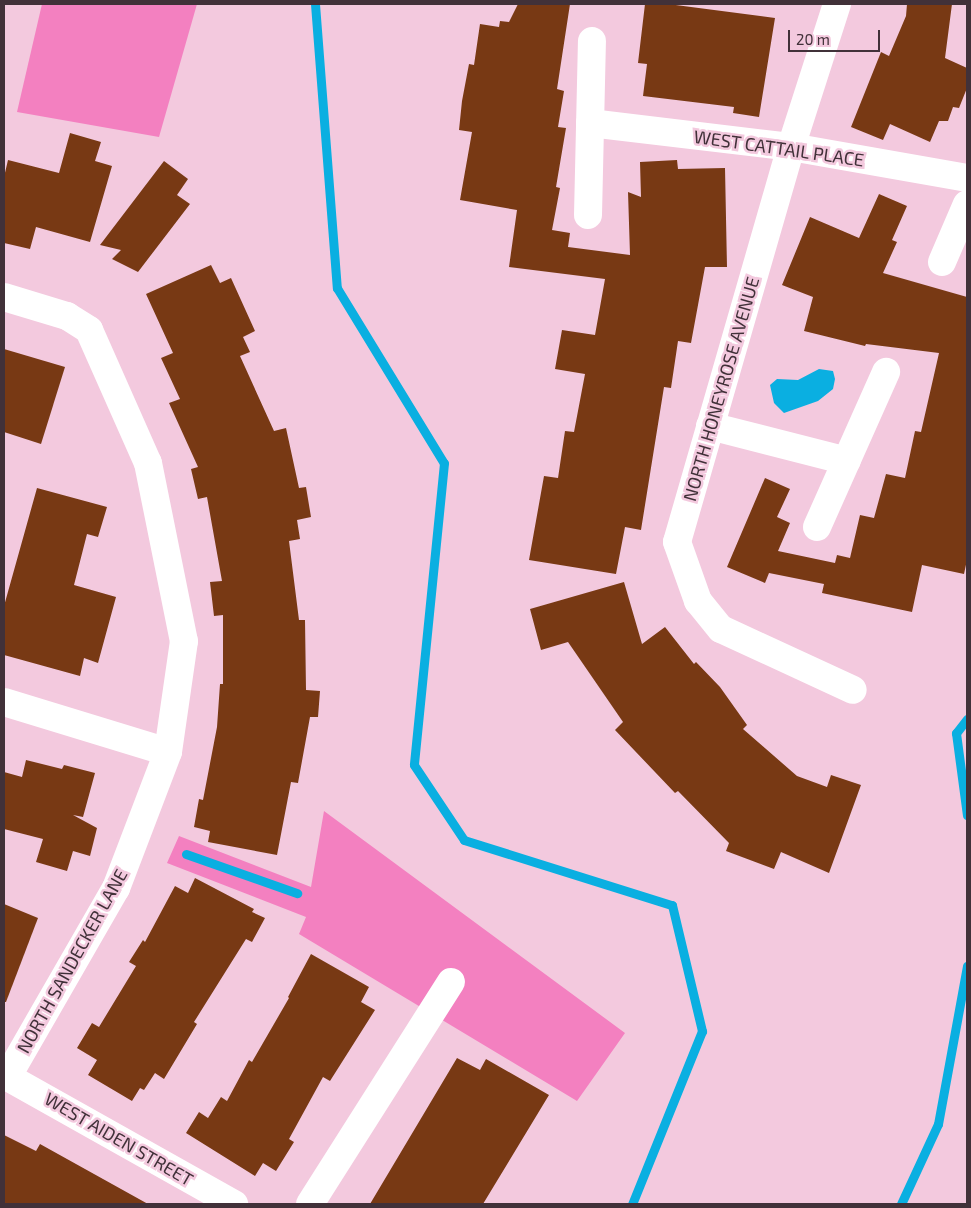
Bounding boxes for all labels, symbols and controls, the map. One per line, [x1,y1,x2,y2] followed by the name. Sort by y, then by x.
[791,20,884,52] scale bar
[796,30,830,48] text: 20 m
[692,125,866,171] street label: WEST CATTAIL PLACE
[679,274,763,504] street label: NORTH HONEYROSE AVENUE
[12,865,132,1057] street label: NORTH SANDECKER LANE
[41,1087,197,1191] street label: WEST AIDEN STREET

